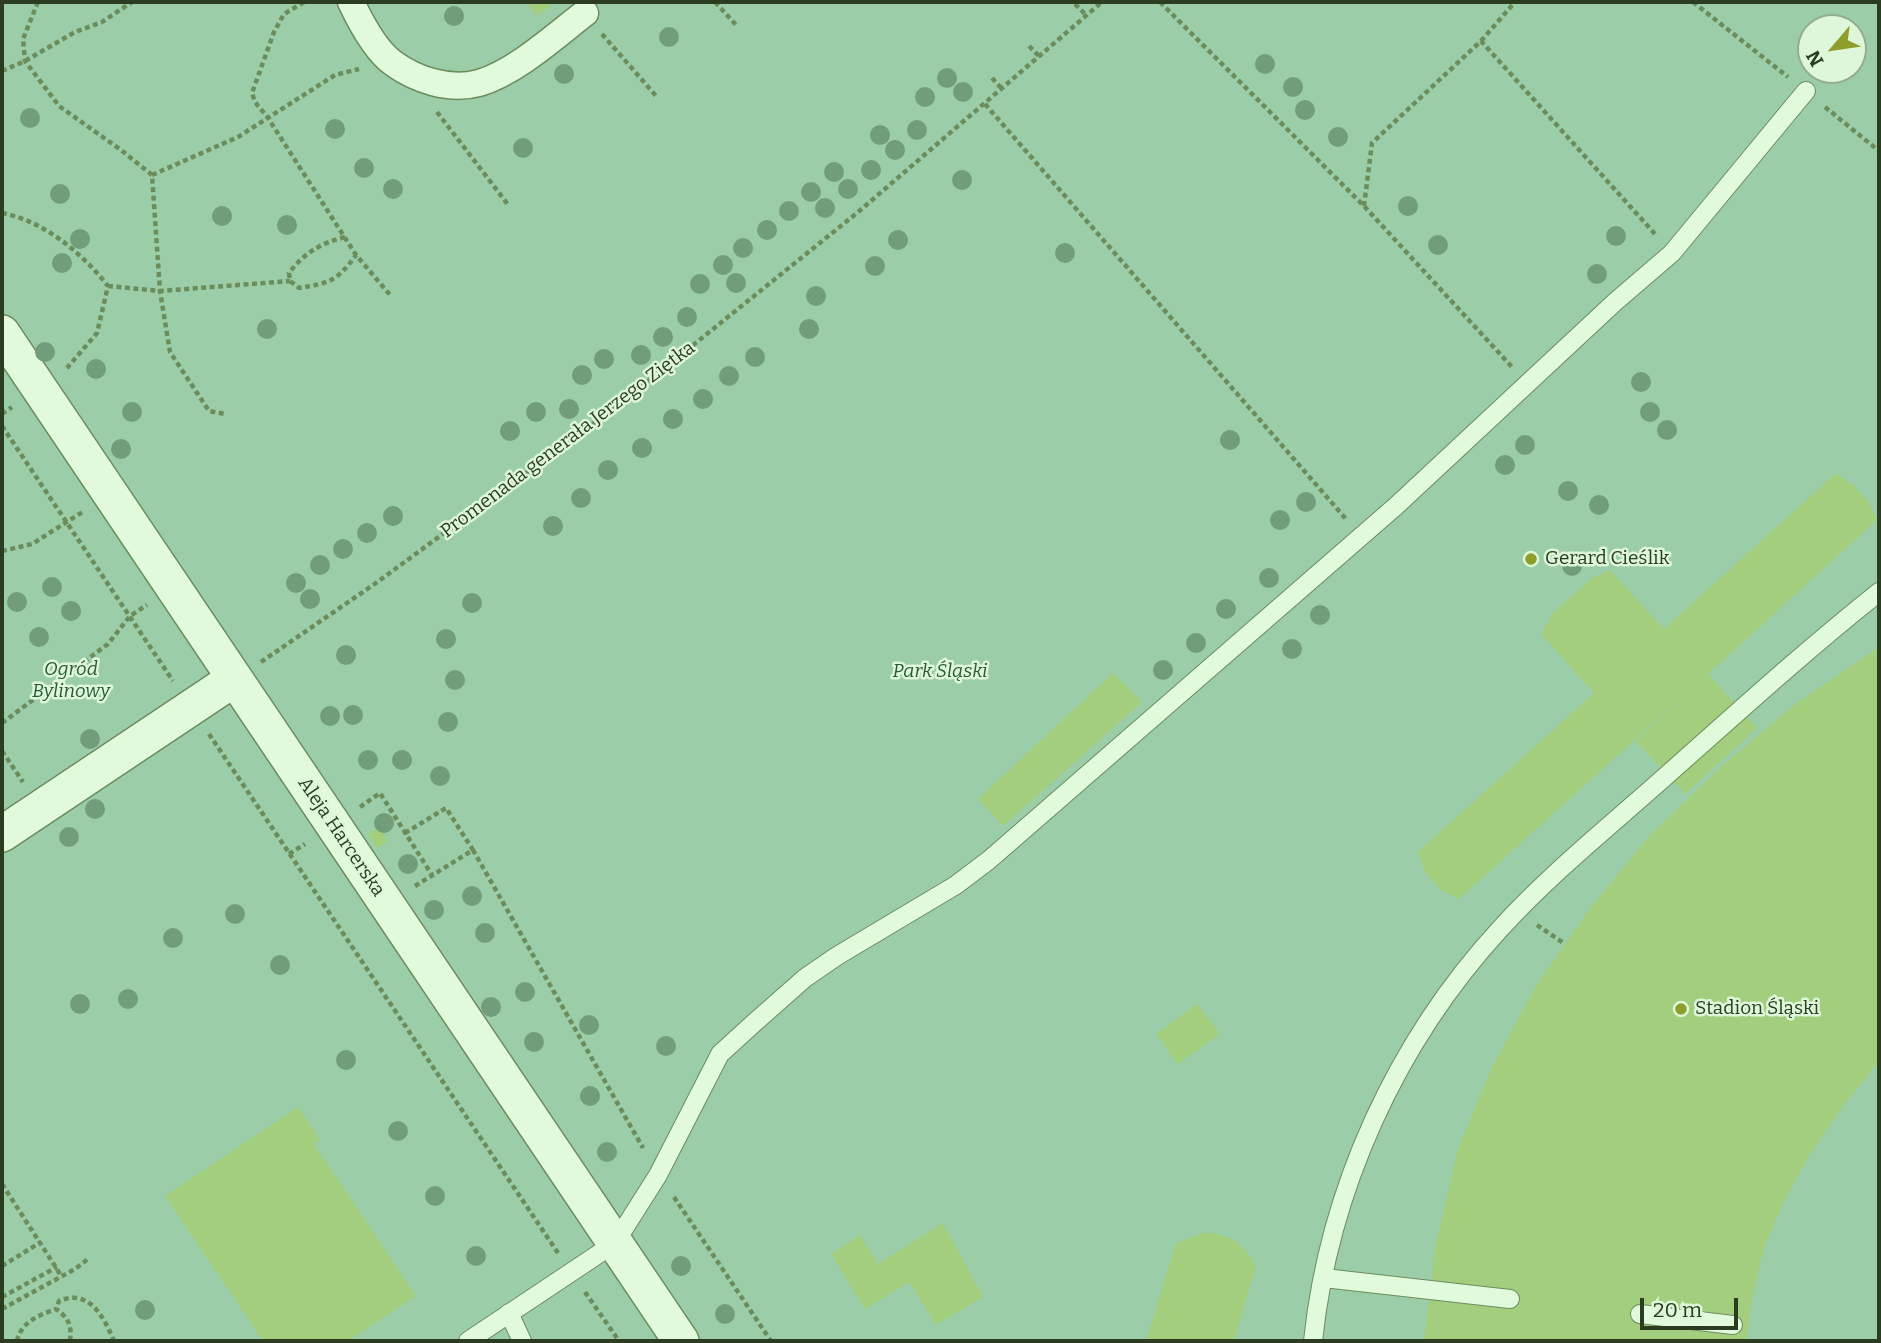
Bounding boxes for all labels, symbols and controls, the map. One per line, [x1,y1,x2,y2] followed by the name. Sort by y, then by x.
[1797,14,1867,84] north arrow
[1801,46,1829,70] text: N
[436,337,700,543] street label: Promenada generała Jerzego Ziętka
[1545,548,1670,570] place label: Gerard Cieślik
[1523,551,1539,567] marker: Gerard Cieślik
[32,659,110,703] park label: Ogród Bylinowy
[893,661,987,683] park label: Park Śląski
[293,773,389,901] street label: Aleja Harcerska
[1695,998,1819,1020] place label: Stadion Śląski
[1673,1001,1689,1017] marker: Stadion Śląski
[1643,1284,1741,1328] scale bar
[1653,1297,1702,1323] text: 20 m

